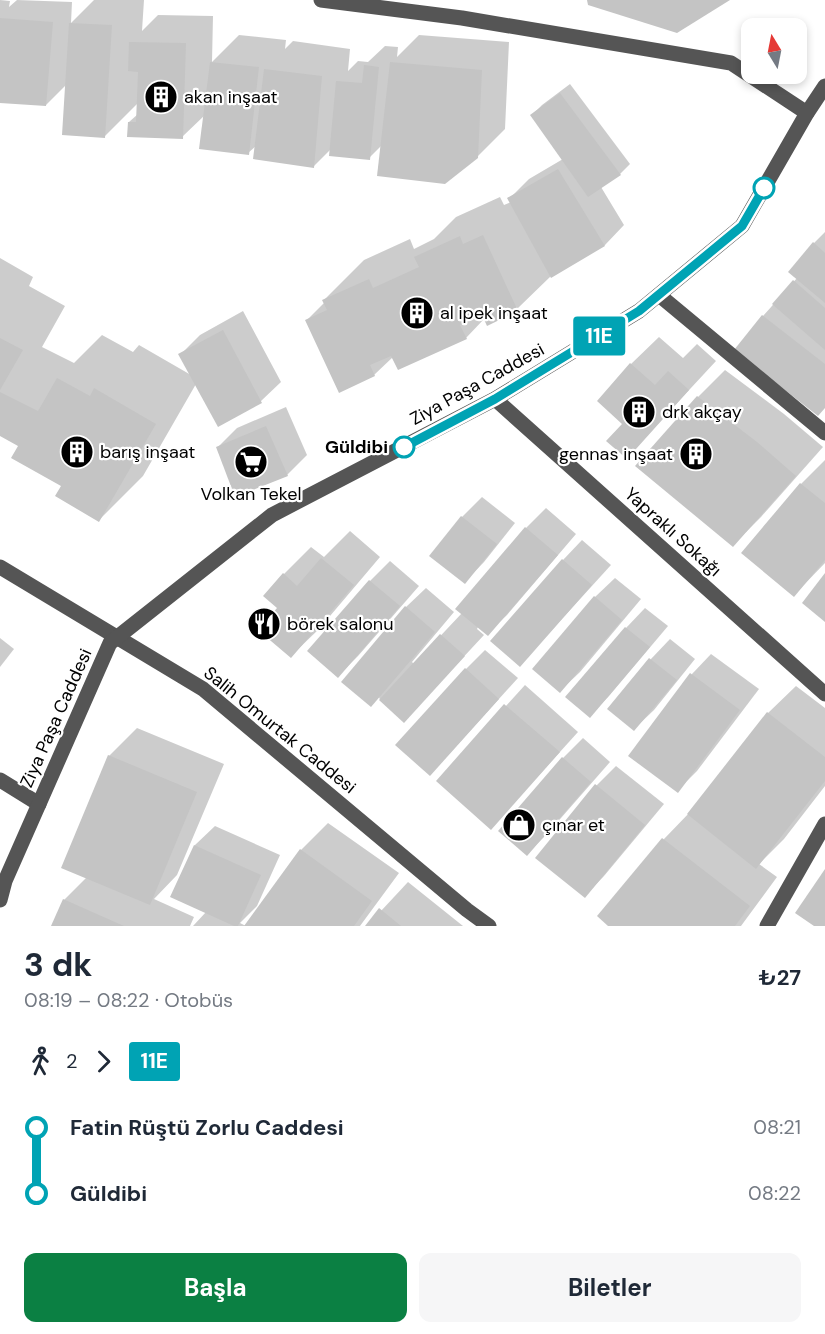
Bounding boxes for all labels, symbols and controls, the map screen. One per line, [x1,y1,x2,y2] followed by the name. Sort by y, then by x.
[741,18,807,84] north arrow
[741,18,807,84] map controls
[143,79,179,115] building icon: akan inşaat
[184,85,277,109] place label: akan inşaat
[753,177,775,199] unlabelled marker
[399,295,435,331] building icon: al ipek inşaat
[440,301,548,325] place label: al ipek inşaat
[564,316,634,356] line badge: 11E
[585,322,613,350] text: 11E
[406,337,548,431] street label: Ziya Paşa Caddesi
[621,394,657,430] building icon: drk akçay
[662,400,742,424] place label: drk akçay
[59,434,95,470] building icon: barış inşaat
[325,435,388,459] place label: Güldibi
[393,436,415,458] marker: Güldibi
[678,436,714,472] building icon: gennas inşaat
[100,440,195,464] place label: barış inşaat
[559,442,673,466] place label: gennas inşaat
[233,444,269,480] supermarket icon: Volkan Tekel
[201,482,301,506] place label: Volkan Tekel
[619,482,727,582] street label: Yapraklı Sokağı
[246,606,282,642] restaurant icon: börek salonu
[287,612,394,636] place label: börek salonu
[15,645,97,791] street label: Ziya Paşa Caddesi
[199,661,361,799] street label: Salih Omurtak Caddesi
[501,807,537,843] shop icon: çınar et
[542,813,605,837] place label: çınar et
[24,943,92,986] text: 3 dk
[758,963,801,992] text: ₺27
[24,987,233,1013] text: 08:19 – 08:22 · Otobüs
[24,1045,57,1078] icon: walk
[87,1045,120,1078] icon: forward
[141,1047,168,1075] text: 11E
[66,1048,78,1074] text: 2
[70,1113,344,1142] text: Fatin Rüştü Zorlu Caddesi
[753,1114,801,1140] text: 08:21
[70,1179,147,1208] text: Güldibi
[748,1180,801,1206] text: 08:22
[24,1253,407,1322] button: Başla
[419,1253,801,1322] button: Biletler

